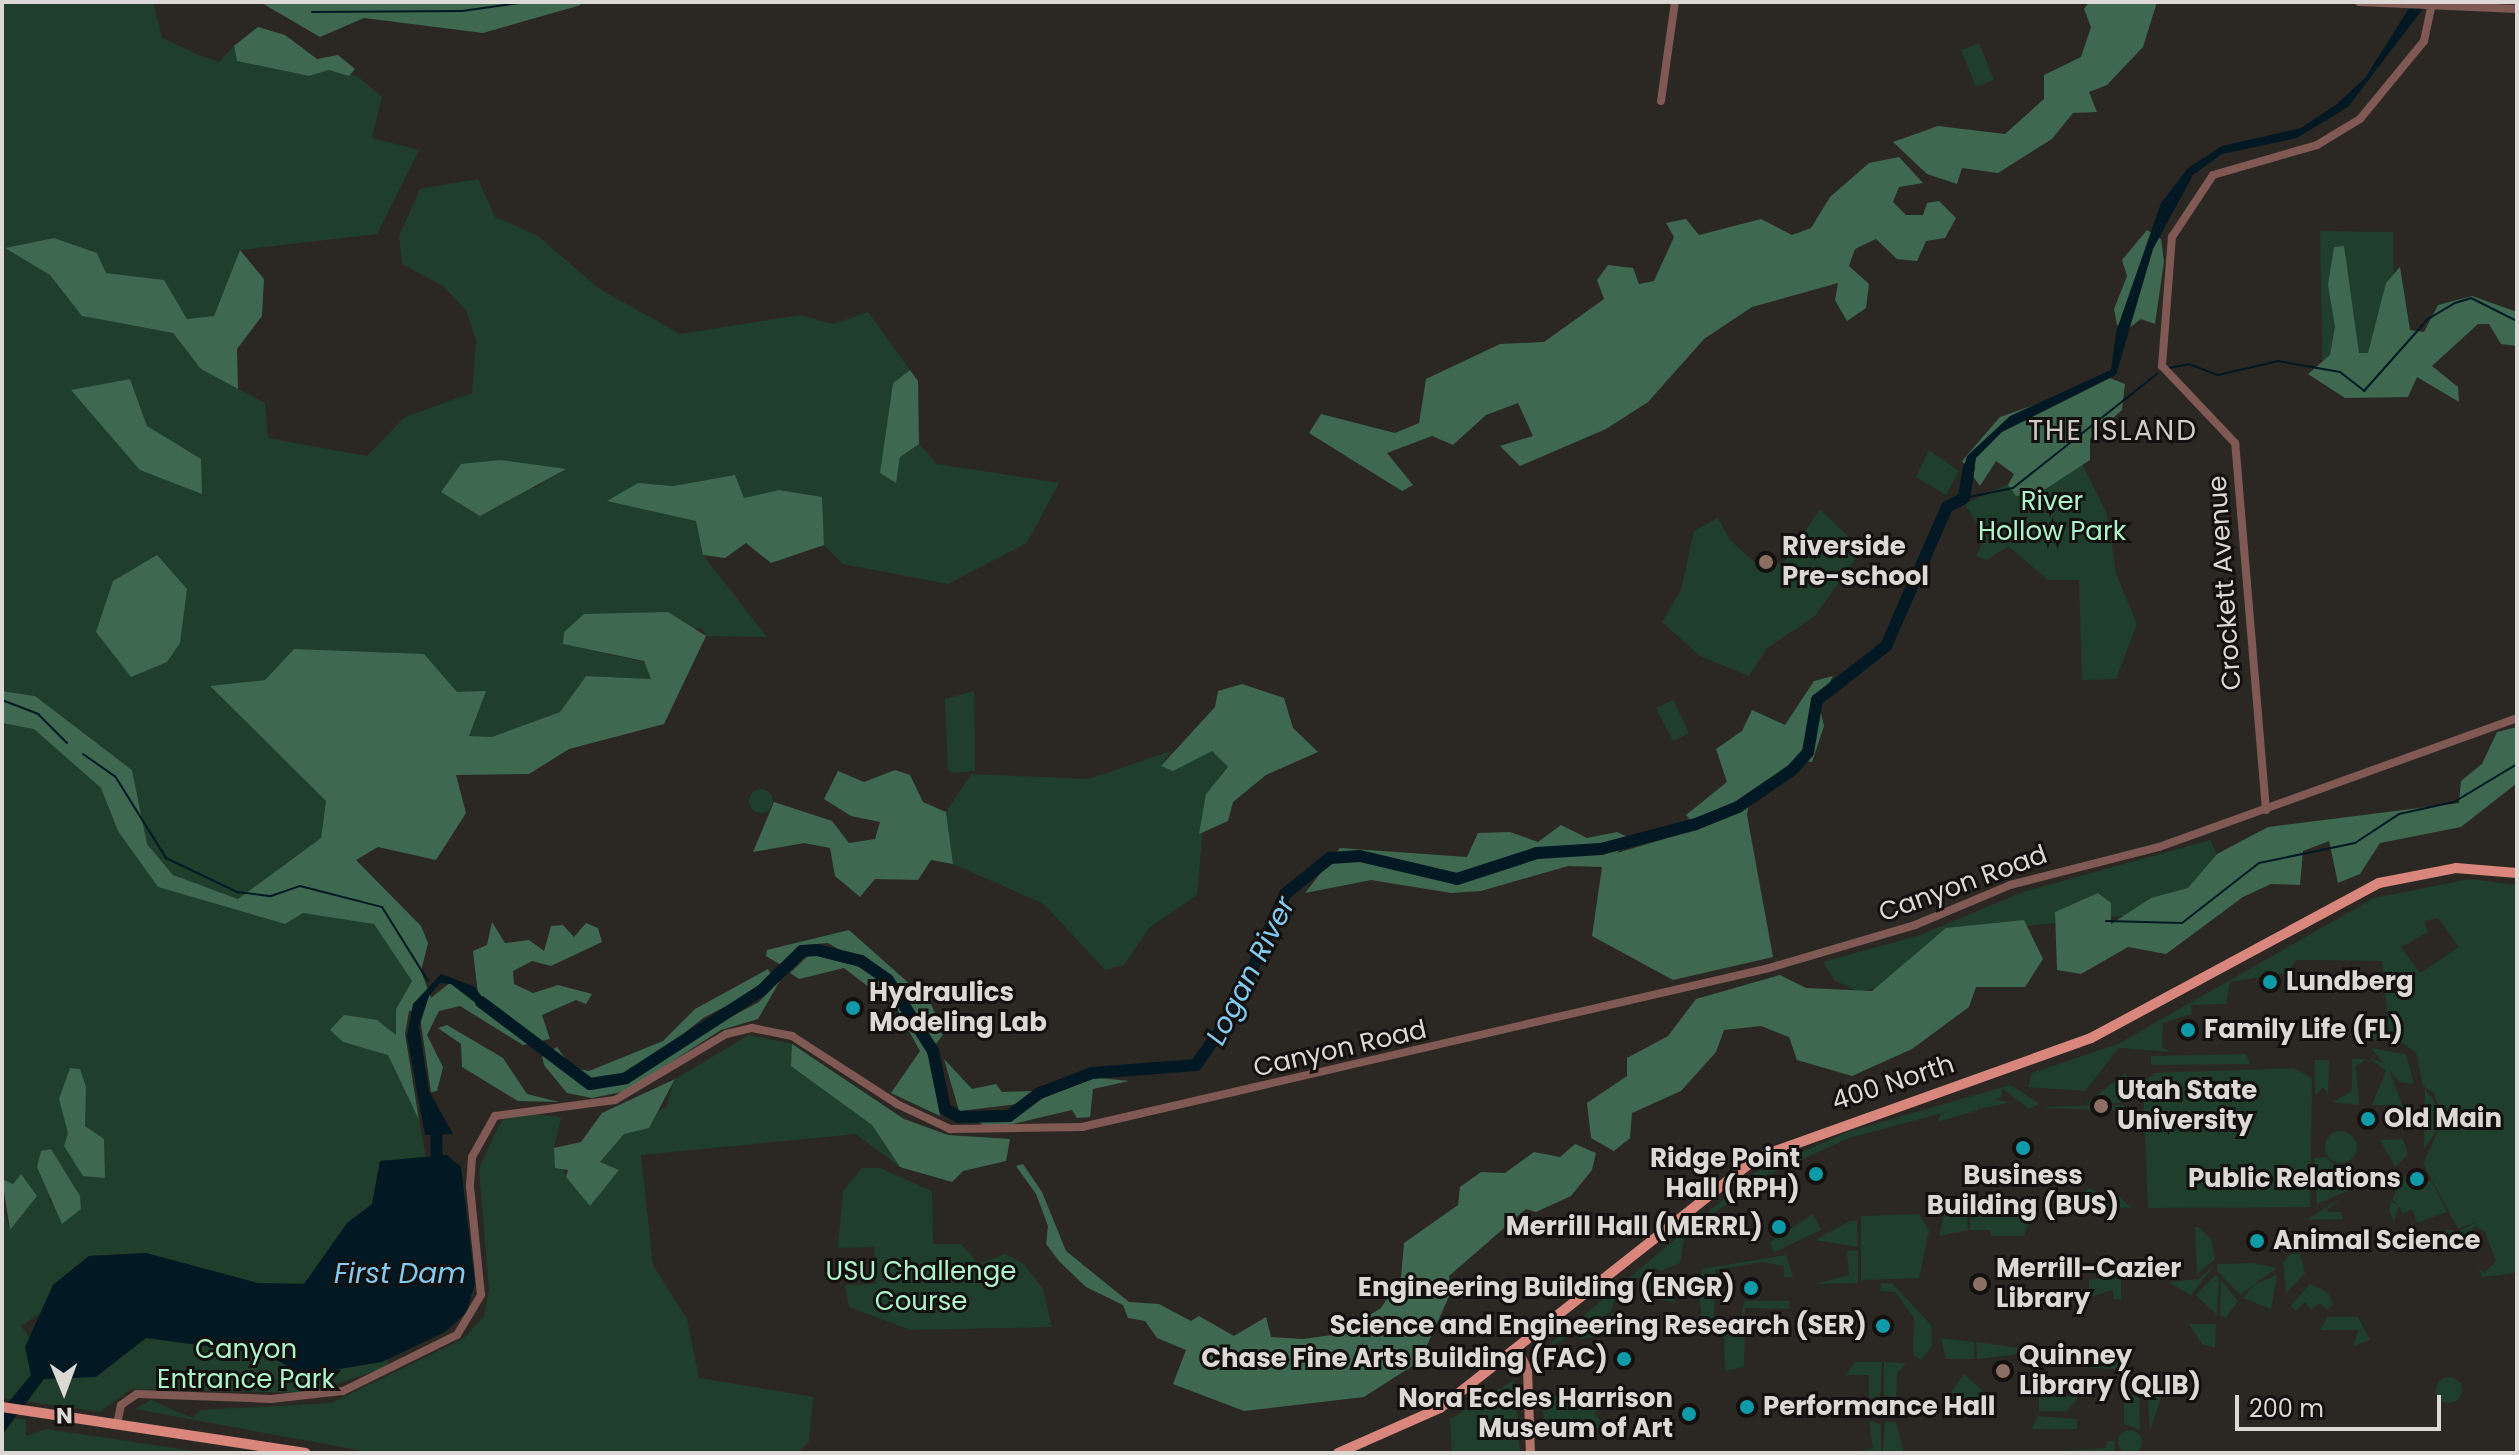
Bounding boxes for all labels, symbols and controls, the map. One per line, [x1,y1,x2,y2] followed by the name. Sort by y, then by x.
[2028,414,2198,448] district label: THE ISLAND
[2202,475,2248,691] street label: Crockett Avenue
[1978,486,2126,548] park label: River Hollow Park
[1782,531,1929,592] place label: Riverside Pre-school
[1757,553,1775,571] marker: Riverside Pre-school
[1875,839,2051,929] street label: Canyon Road
[1199,891,1303,1051] water label: Logan River
[2286,966,2414,998] place label: Lundberg
[2261,973,2279,991] marker: Lundberg
[869,977,1047,1038] place label: Hydraulics Modeling Lab
[844,999,862,1017] marker: Hydraulics Modeling Lab
[1250,1014,1430,1084] street label: Canyon Road
[2204,1014,2403,1046] place label: Family Life (FL)
[2179,1021,2197,1039] marker: Family Life (FL)
[1828,1049,1958,1117] street label: 400 North
[2117,1075,2257,1136] place label: Utah State University
[2092,1097,2110,1115] marker: Utah State University
[2384,1103,2502,1135] place label: Old Main
[2359,1110,2377,1128] marker: Old Main
[2014,1139,2032,1157] marker: Business Building (BUS)
[1650,1143,1800,1204] place label: Ridge Point Hall (RPH)
[1927,1160,2119,1222] place label: Business Building (BUS)
[2188,1163,2401,1195] place label: Public Relations
[1807,1165,1825,1183] marker: Ridge Point Hall (RPH)
[2408,1170,2426,1188] marker: Public Relations
[1506,1211,1763,1243] place label: Merrill Hall (MERRL)
[1770,1218,1788,1236] marker: Merrill Hall (MERRL)
[2273,1225,2480,1257] place label: Animal Science
[2248,1232,2266,1250] marker: Animal Science
[1996,1253,2181,1314] place label: Merrill-Cazier Library
[826,1256,1016,1318] park label: USU Challenge Course
[334,1257,466,1291] water label: First Dam
[1358,1272,1735,1304] place label: Engineering Building (ENGR)
[1971,1275,1989,1293] marker: Merrill-Cazier Library
[1742,1279,1760,1297] marker: Engineering Building (ENGR)
[1330,1310,1867,1342] place label: Science and Engineering Research (SER)
[1874,1317,1892,1335] marker: Science and Engineering Research (SER)
[157,1334,335,1396] park label: Canyon Entrance Park
[2019,1340,2201,1402] place label: Quinney Library (QLIB)
[1201,1343,1608,1375] place label: Chase Fine Arts Building (FAC)
[1615,1350,1633,1368] marker: Chase Fine Arts Building (FAC)
[24,1351,104,1431] north arrow
[1994,1362,2012,1380] marker: Quinney Library (QLIB)
[2239,1379,2445,1429] scale bar
[1398,1383,1673,1444] place label: Nora Eccles Harrison Museum of Art
[1763,1391,1995,1423] place label: Performance Hall
[2249,1392,2324,1425] text: 200 m
[1738,1398,1756,1416] marker: Performance Hall
[56,1400,73,1431] text: N
[1680,1405,1698,1423] marker: Nora Eccles Harrison Museum of Art

